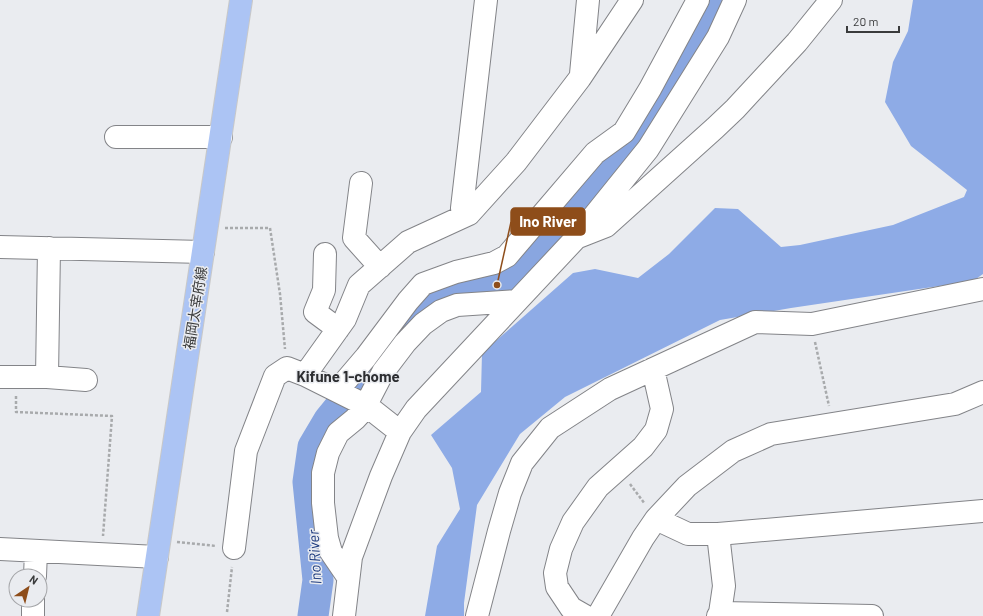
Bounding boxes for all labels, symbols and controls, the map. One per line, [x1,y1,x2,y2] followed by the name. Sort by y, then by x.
[847,8,899,34] scale bar
[853,14,879,28] text: 20 m
[511,208,585,235] callout: Ino River
[519,212,577,230] text: Ino River
[180,265,210,351] street label: 福岡太宰府線
[296,367,400,385] district label: Kifune 1-chome
[304,529,324,585] water label: Ino River
[8,568,48,608] north arrow
[27,572,41,587] text: N

